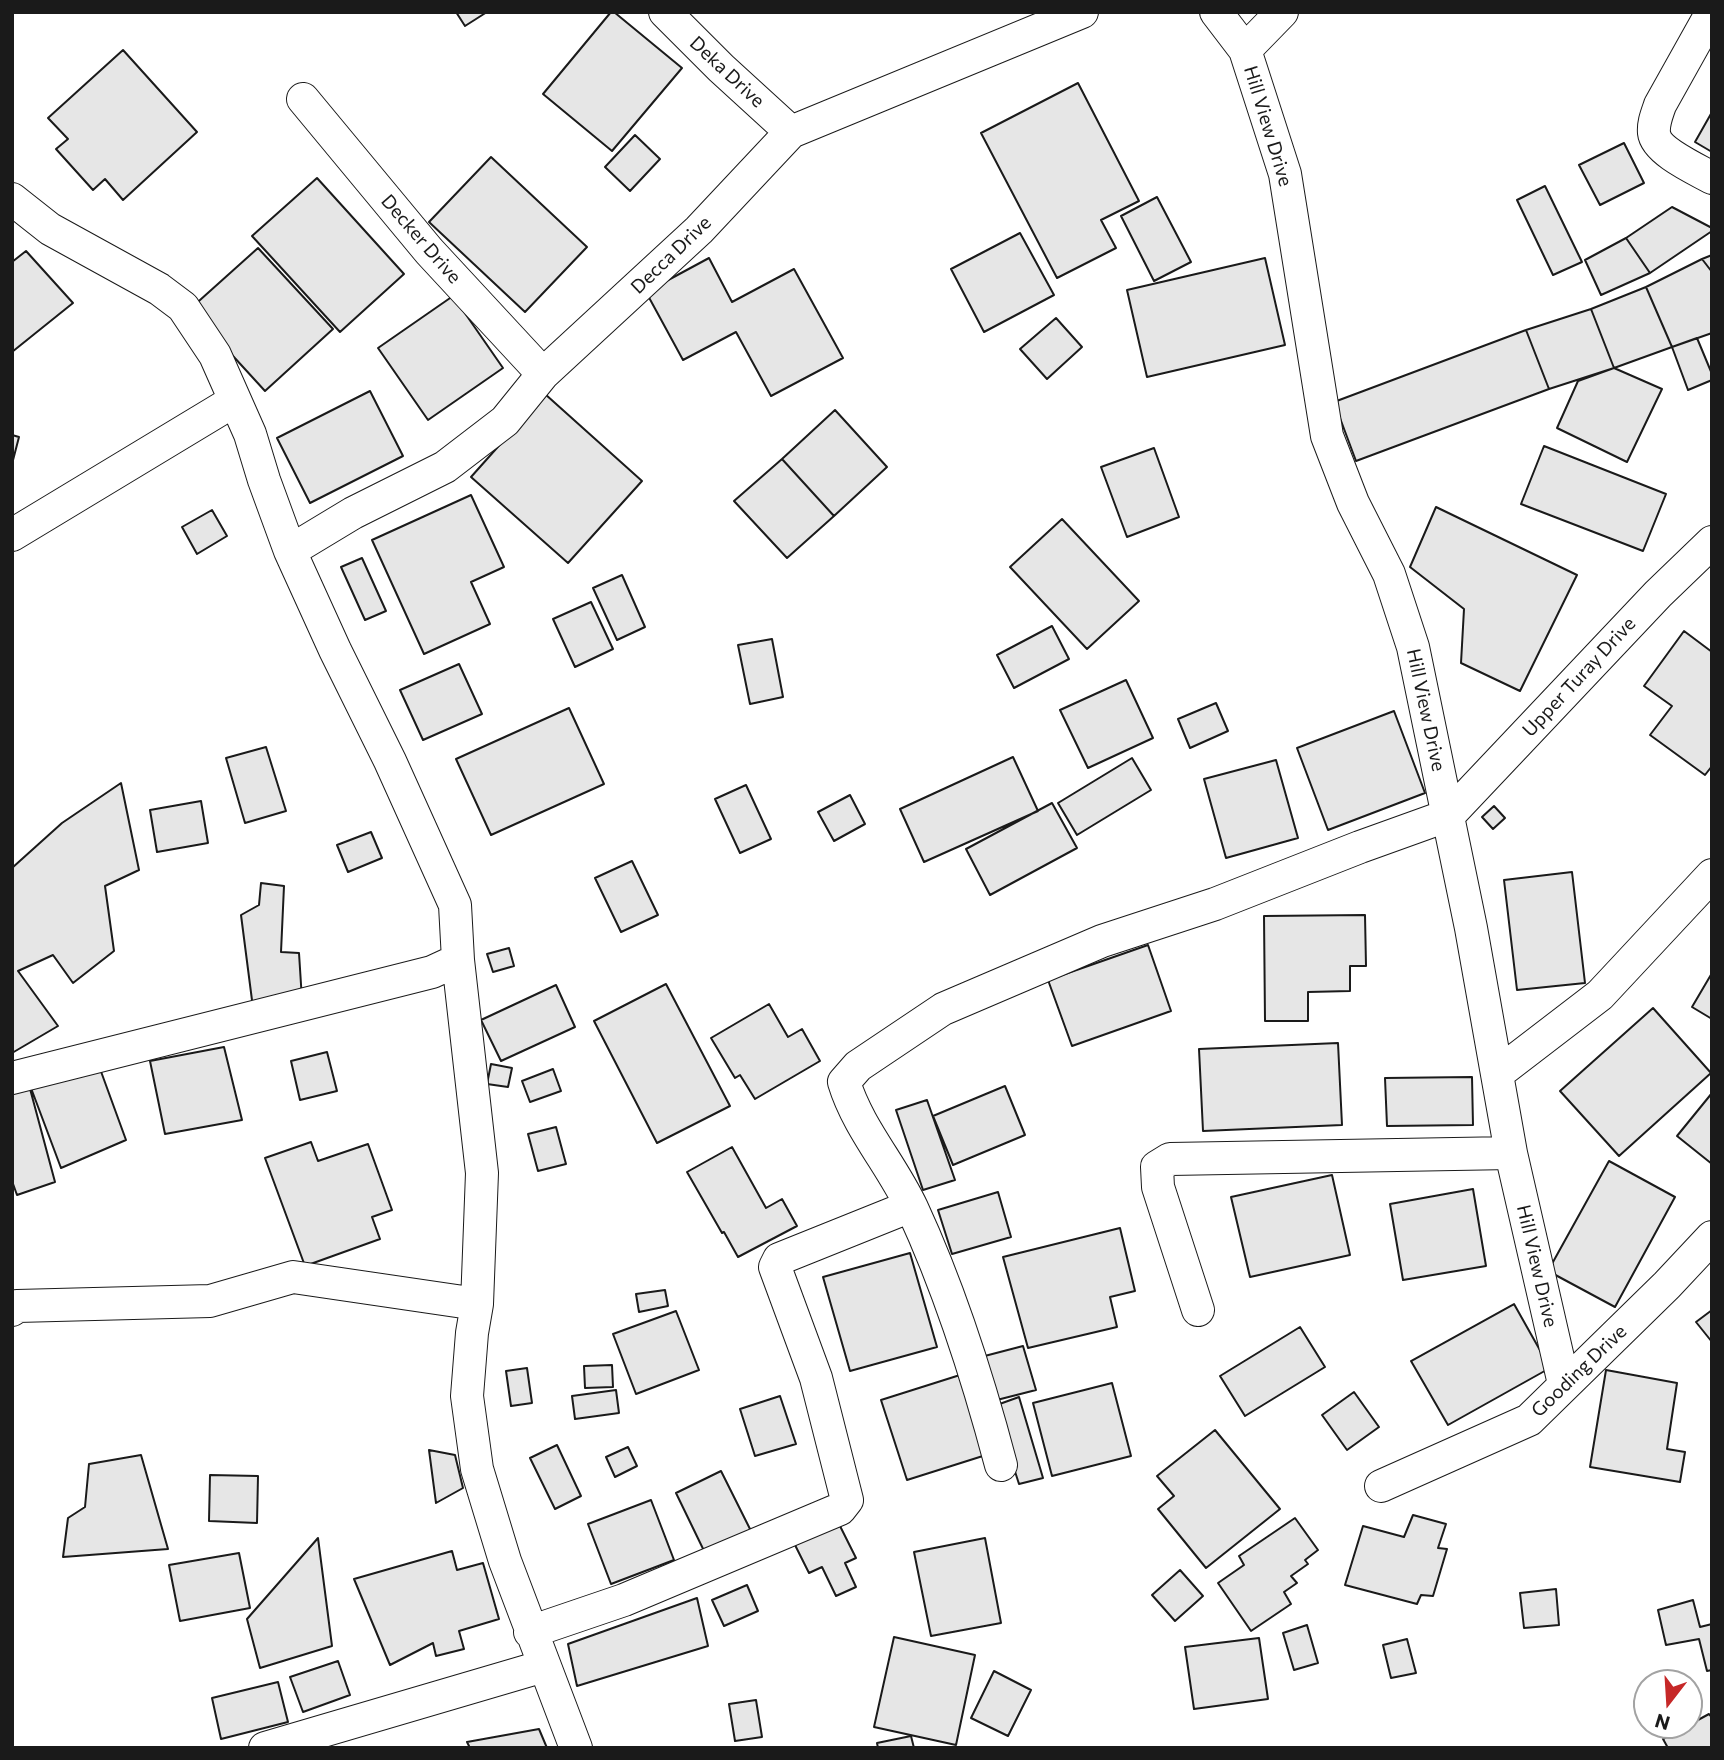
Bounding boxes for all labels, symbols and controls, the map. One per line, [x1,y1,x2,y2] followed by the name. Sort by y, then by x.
[685,32,769,112] street label: Deka Drive
[1239,63,1297,189] street label: Hill View Drive
[376,190,466,288] street label: Decker Drive
[626,211,716,299] street label: Decca Drive
[1518,612,1640,742] street label: Upper Turay Drive
[1402,647,1450,773] street label: Hill View Drive
[1512,1203,1562,1329] street label: Hill View Drive
[1527,1320,1631,1422] street label: Gooding Drive
[1633,1669,1703,1739] north arrow
[1652,1710,1672,1736] text: N

